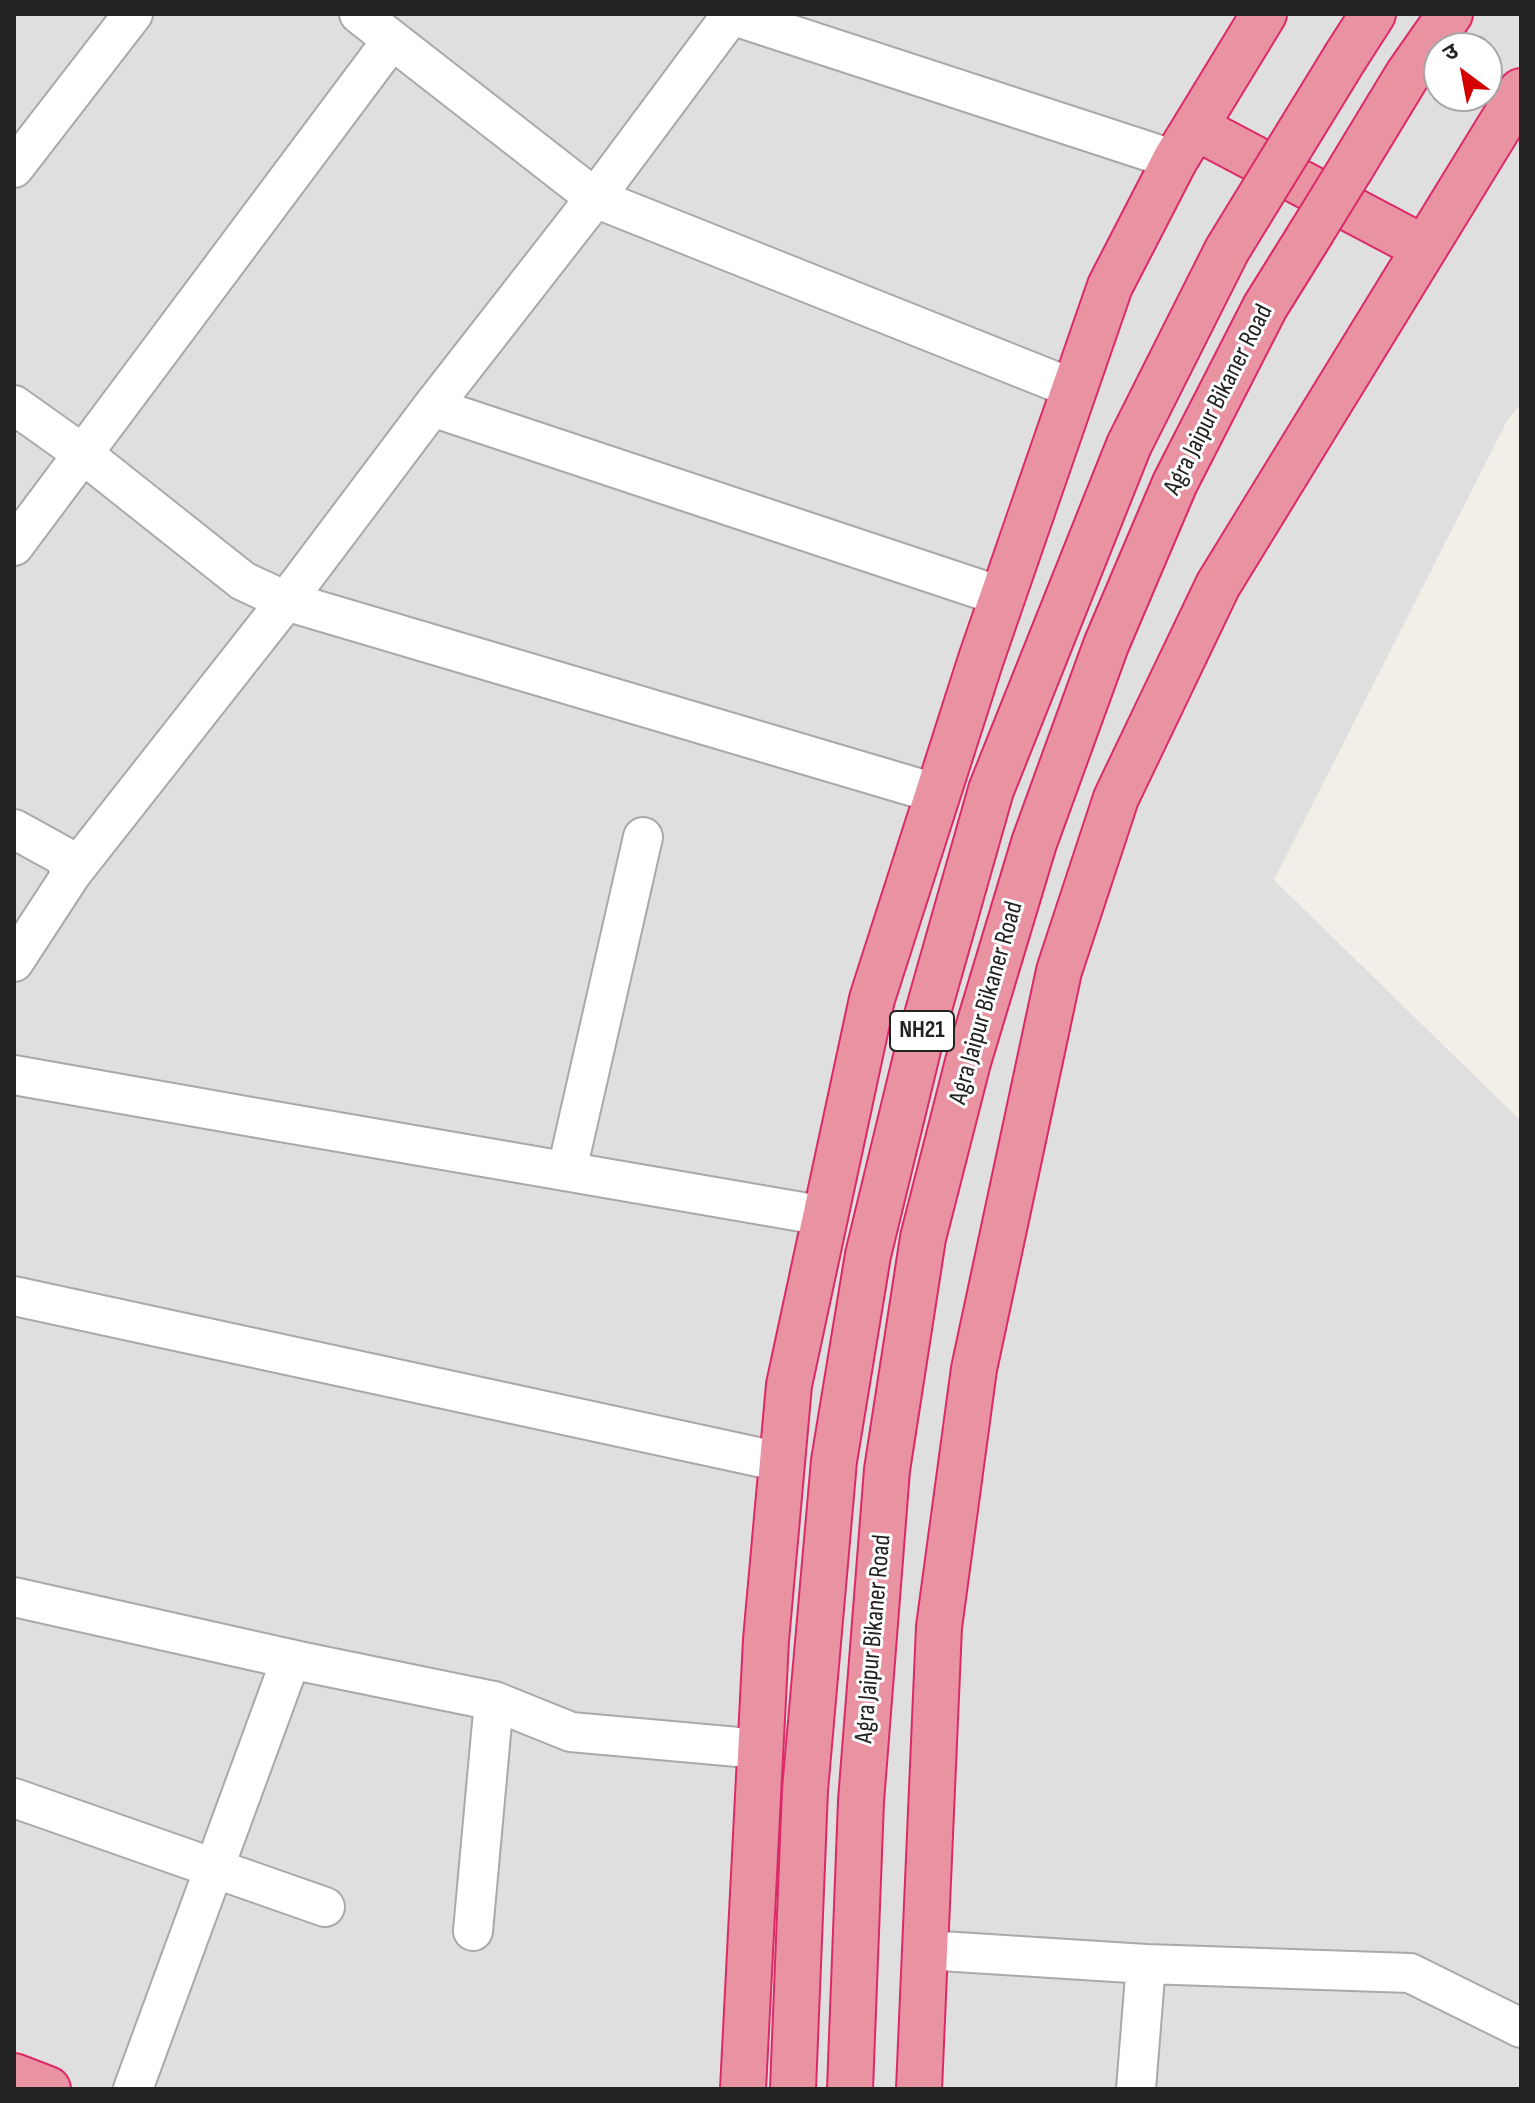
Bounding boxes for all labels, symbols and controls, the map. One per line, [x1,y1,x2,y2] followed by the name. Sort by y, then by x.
[1423,32,1503,112] north arrow
[1438,38,1464,68] text: उ
[1158,300,1280,500] street label: Agra Jaipur Bikaner Road
[943,898,1031,1108] street label: Agra Jaipur Bikaner Road
[890,1011,954,1051] road number: NH21
[849,1533,899,1745] street label: Agra Jaipur Bikaner Road

